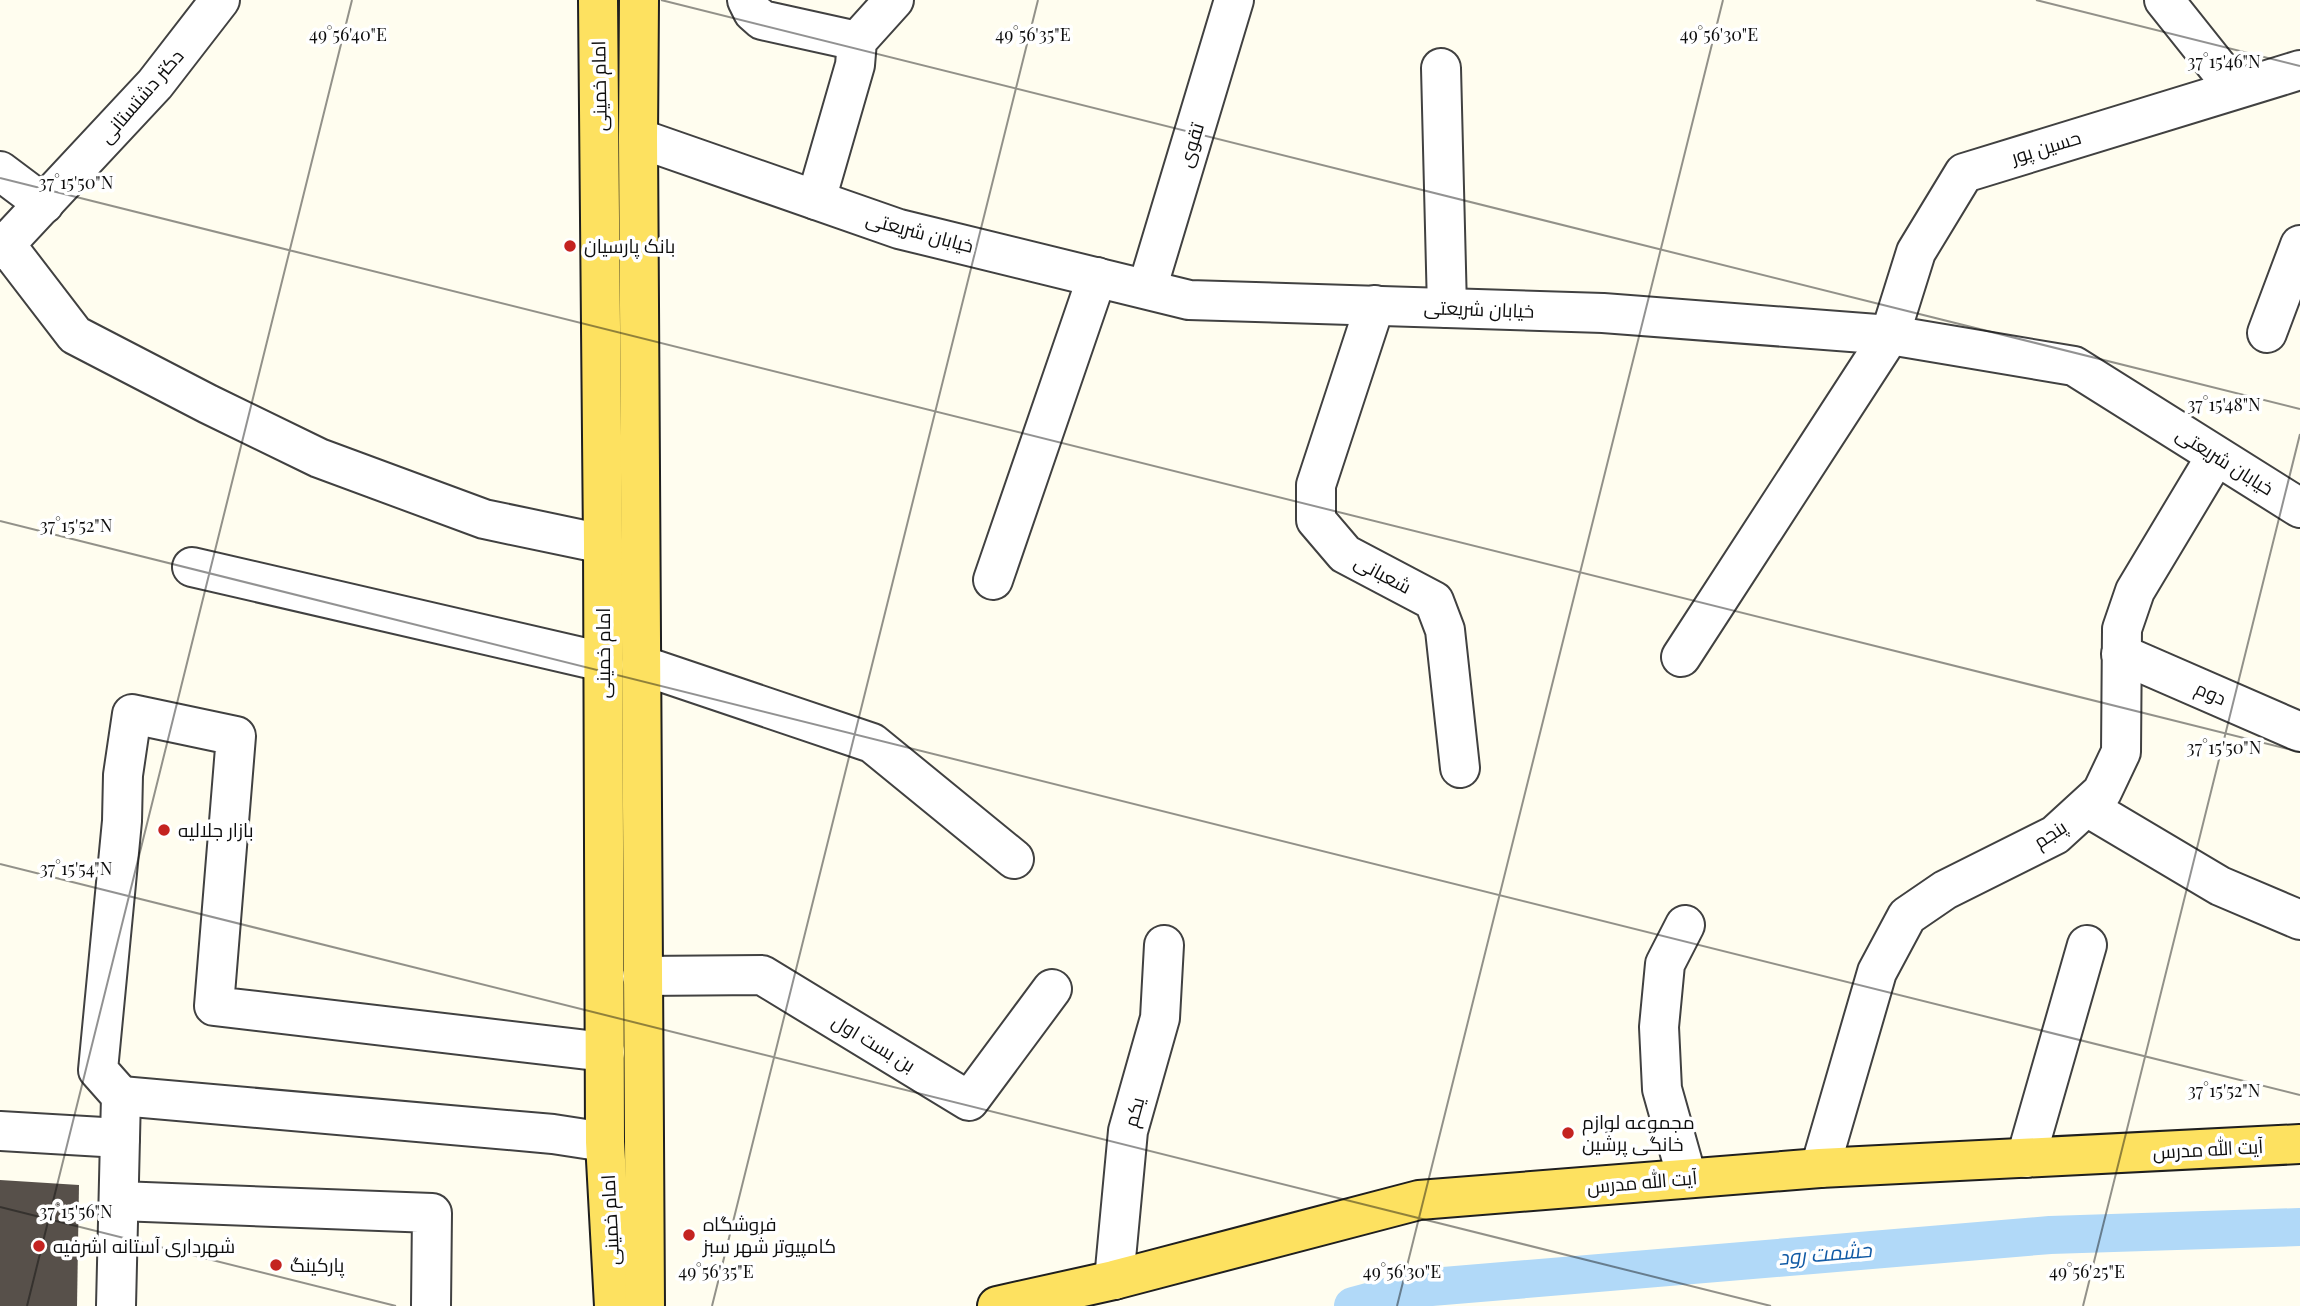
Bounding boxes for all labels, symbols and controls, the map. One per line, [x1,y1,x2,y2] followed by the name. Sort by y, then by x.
[309,22,387,46] text: 49°56'40"E
[995,22,1071,46] text: 49°56'35"E
[1680,22,1758,46] text: 49°56'30"E
[584,40,614,132] street label: امام خمینی
[92,43,188,148] street label: دکتر دشتستانی
[2187,49,2261,73] text: 37°15'46"N
[1171,119,1209,170] street label: تقوی
[2007,123,2084,170] street label: حسین پور
[39,170,114,194] text: 37°15'50"N
[864,204,977,258] street label: خیابان شریعتی
[584,232,675,259] place label: بانک پارسیان
[562,238,578,254] marker: بانک پارسیان
[1423,293,1535,323] street label: خیابان شریعتی
[2187,392,2261,416] text: 37°15'48"N
[2172,420,2279,500] street label: خیابان شریعتی
[40,513,113,537] text: 37°15'52"N
[1350,547,1416,599] street label: شعبانی
[589,608,617,698] street label: امام خمینی
[2191,674,2231,712] street label: دوم
[2187,735,2262,759] text: 37°15'50"N
[2028,813,2072,855] street label: پنجم
[178,816,254,842] place label: بازار جلالیه
[156,822,172,838] marker: بازار جلالیه
[40,856,113,880] text: 37°15'54"N
[828,1007,921,1077] street label: بن بست اول
[2188,1078,2261,1102] text: 37°15'52"N
[1117,1094,1151,1130] street label: یکم
[1582,1108,1695,1157] place label: مجموعه لوازم خانگی پرشین
[1560,1125,1576,1141] marker: مجموعه لوازم خانگی پرشین
[2152,1132,2264,1164] street label: آیت الله مدرس
[1586,1163,1698,1199] street label: آیت الله مدرس
[594,1174,626,1266] street label: امام خمینی
[39,1199,113,1223] text: 37°15'56"N
[702,1210,836,1258] place label: فروشگاه کامپیوتر شهر سبز
[681,1227,697,1243] marker: فروشگاه کامپیوتر شهر سبز
[53,1232,235,1258] place label: شهرداری آستانه اشرفیه
[1777,1234,1874,1270] water label: حشمت رود
[31,1238,47,1254] marker: شهرداری آستانه اشرفیه
[290,1251,344,1278] place label: پارکینگ
[268,1257,284,1273] marker: پارکینگ
[678,1259,754,1283] text: 49°56'35"E
[1363,1259,1441,1283] text: 49°56'30"E
[2049,1259,2125,1283] text: 49°56'25"E

